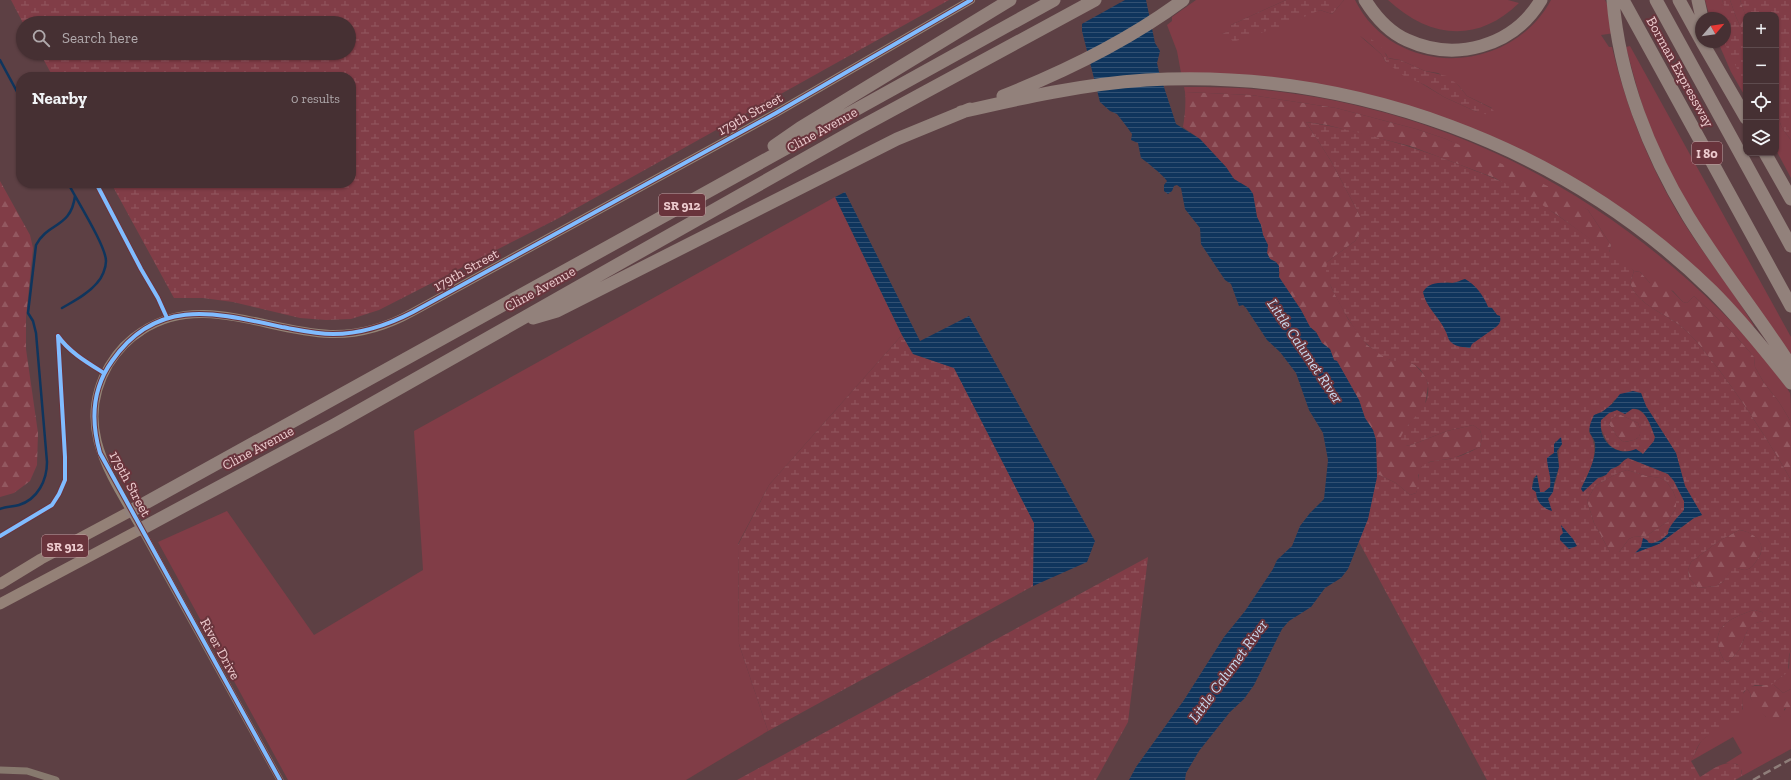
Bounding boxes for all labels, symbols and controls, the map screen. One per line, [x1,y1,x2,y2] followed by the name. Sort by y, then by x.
[1695,12,1731,48] north arrow
[1743,12,1779,156] map controls
[1743,12,1779,48] button: +
[1643,14,1718,131] street label: Borman Expressway
[16,16,356,60] search box
[30,27,52,49] icon: search
[62,29,138,47] text: Search here
[1743,48,1779,84] button: −
[1743,84,1779,120] button: locate
[32,88,87,108] text: Nearby
[714,89,786,139] street label: 179th Street
[291,91,340,106] text: 0 results
[784,103,861,156] street label: Cline Avenue
[1743,120,1779,156] button: layers
[1692,142,1722,164] road number: I 80
[659,194,705,216] road number: SR 912
[430,245,502,295] street label: 179th Street
[502,262,579,315] street label: Cline Avenue
[1263,295,1347,407] water label: Little Calumet River
[219,422,297,474] street label: Cline Avenue
[106,448,155,521] street label: 179th Street
[42,535,88,557] road number: SR 912
[196,615,244,683] street label: River Drive
[1185,616,1272,726] water label: Little Calumet River

